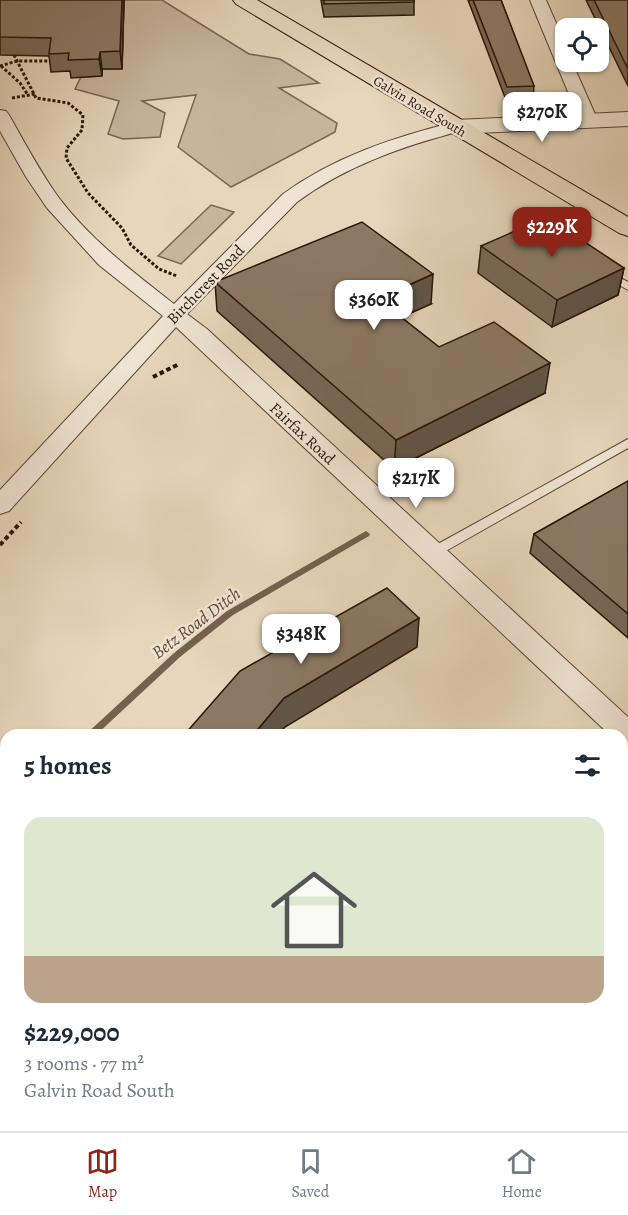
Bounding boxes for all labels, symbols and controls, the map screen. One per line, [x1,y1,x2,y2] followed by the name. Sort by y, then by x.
[555,18,609,72] map controls
[555,18,609,72] button: locate
[370,71,470,142] street label: Galvin Road South
[500,92,584,143] pin: $270K
[517,98,567,125] text: $270K
[510,207,594,258] pin: $229K
[526,213,578,240] text: $229K
[162,240,250,329] street label: Birchcrest Road
[332,280,416,331] pin: $360K
[349,286,399,313] text: $360K
[265,398,340,470] street label: Fairfax Road
[374,458,458,509] pin: $217K
[392,464,440,491] text: $217K
[147,581,246,664] water label: Betz Road Ditch
[259,614,343,665] pin: $348K
[276,620,326,647] text: $348K
[24,748,112,783] text: 5 homes
[571,749,604,782] icon: filters
[260,856,368,964] icon: home
[24,1015,120,1050] text: $229,000
[24,1050,144,1077] text: 3 rooms · 77 m²
[24,1077,175,1104] text: Galvin Road South
[86,1145,119,1203] tab: Map
[291,1145,329,1203] tab: Saved
[502,1145,542,1203] tab: Home

